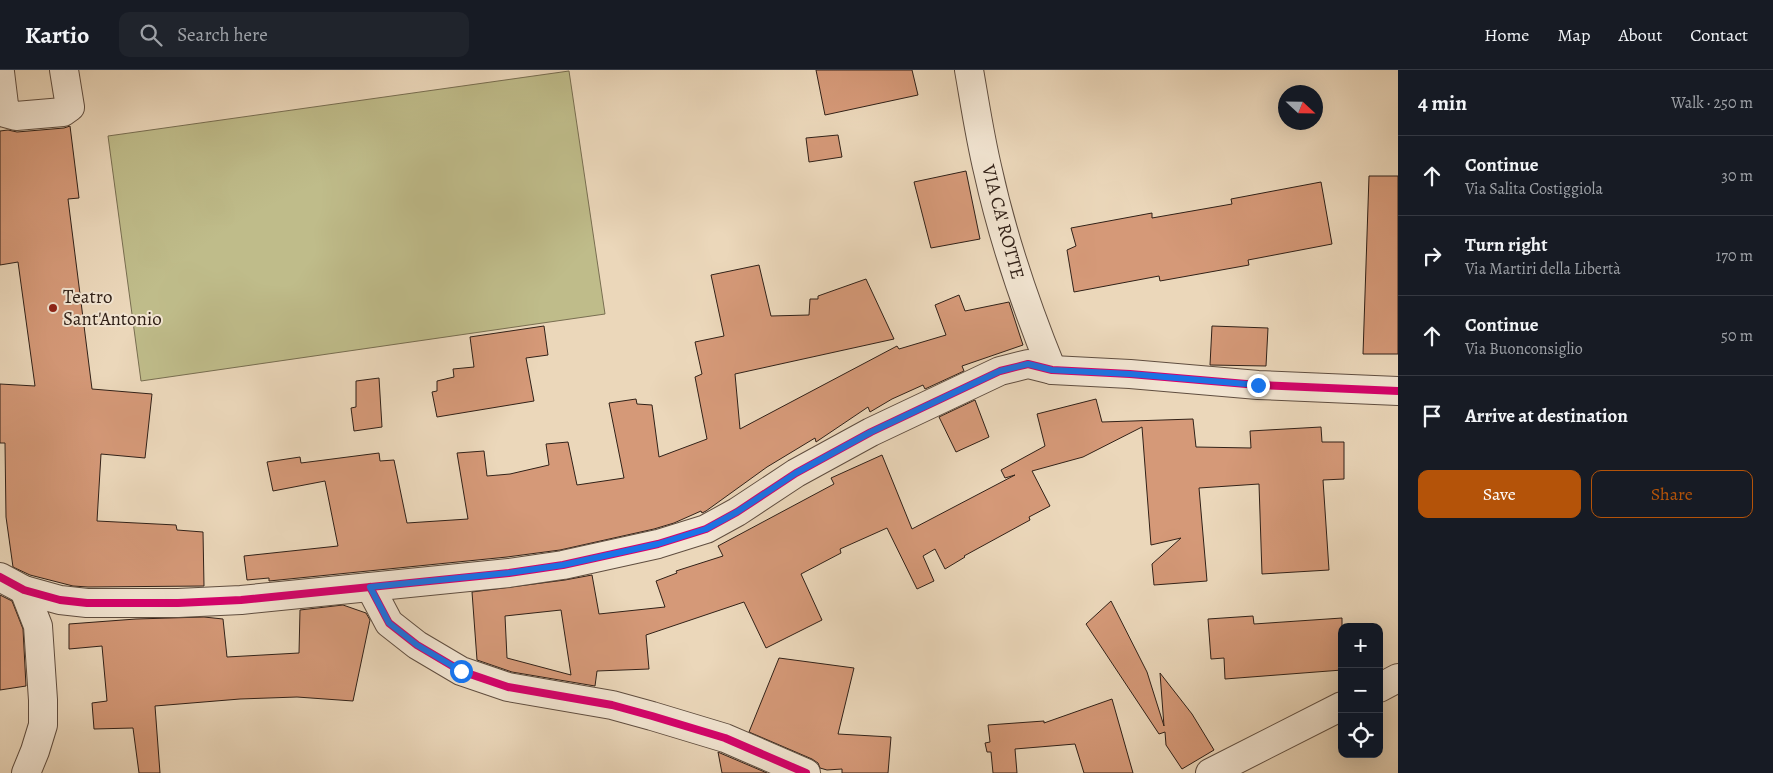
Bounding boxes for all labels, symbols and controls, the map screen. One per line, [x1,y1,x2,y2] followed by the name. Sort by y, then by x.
[119,12,469,57] search box
[25,19,89,51] text: Kartio
[137,21,165,49] icon: search
[177,22,268,48] text: Search here
[1484,23,1529,47] text: Home
[1557,23,1590,47] text: Map
[1618,23,1662,47] text: About
[1690,23,1748,47] text: Contact
[1278,85,1323,130] north arrow
[1418,89,1467,117] text: 4 min
[1671,92,1753,114] text: Walk · 250 m
[1465,152,1539,178] text: Continue
[975,161,1031,282] street label: VIA CA' ROTTE
[1418,162,1446,190] icon: ahead
[1721,165,1753,187] text: 30 m
[1465,178,1603,200] text: Via Salita Costiggiola
[1465,232,1547,258] text: Turn right
[1418,242,1446,270] icon: right
[1716,245,1753,267] text: 170 m
[1465,258,1621,280] text: Via Martiri della Libertà
[63,284,162,332] place label: Teatro Sant'Antonio
[47,302,59,314] marker: Teatro Sant'Antonio
[1465,312,1539,338] text: Continue
[1418,322,1446,350] icon: ahead
[1721,325,1753,347] text: 50 m
[1465,338,1583,360] text: Via Buonconsiglio
[1247,374,1270,397] route end
[1418,402,1446,430] icon: arrive
[1465,403,1628,429] text: Arrive at destination
[1418,470,1581,518] button: Save
[1591,470,1753,518] button: Share
[1338,623,1383,758] map controls
[1338,623,1383,668] button: +
[450,660,473,683] route start
[1338,668,1383,713] button: −
[1338,713,1383,758] button: locate

